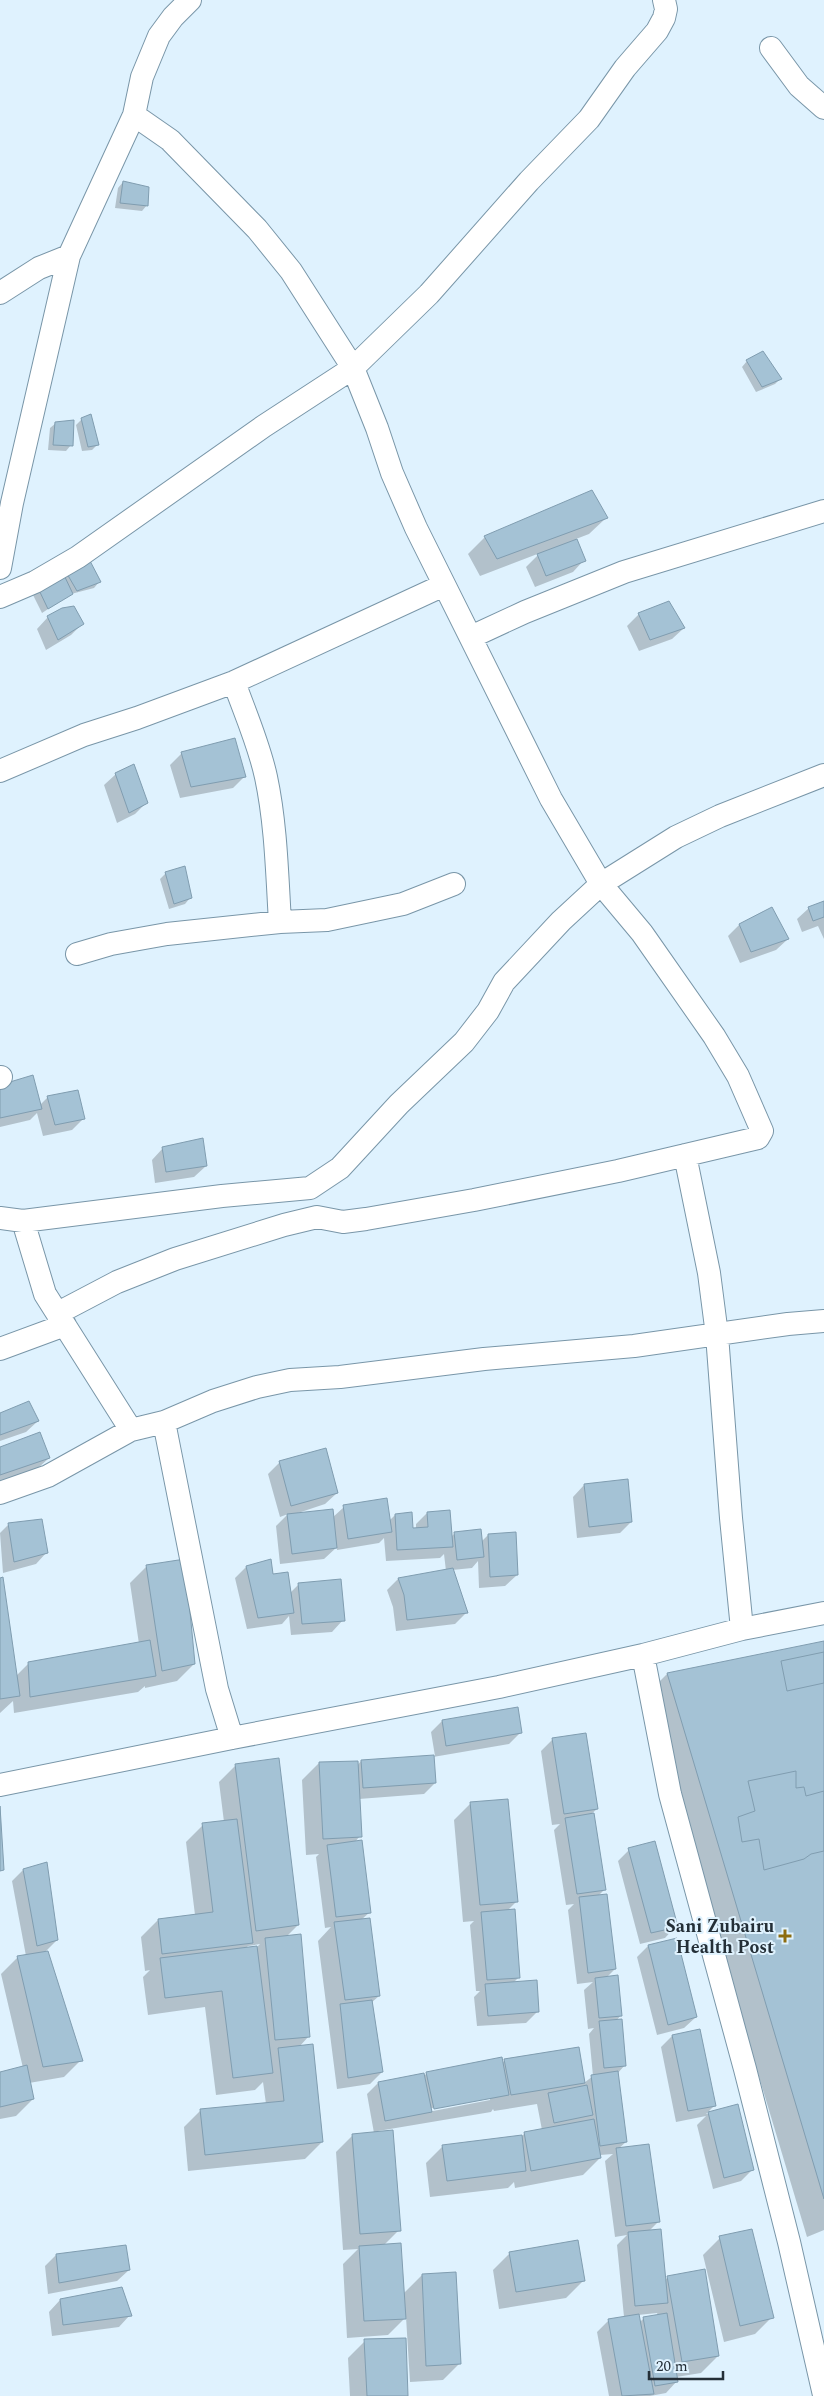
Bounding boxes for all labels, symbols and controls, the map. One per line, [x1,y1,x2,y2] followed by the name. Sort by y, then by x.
[665,1913,774,1961] place label: Sani Zubairu Health Post
[778,1929,792,1943] marker: Sani Zubairu Health Post
[649,2348,723,2380] scale bar
[656,2355,688,2378] text: 20 m

